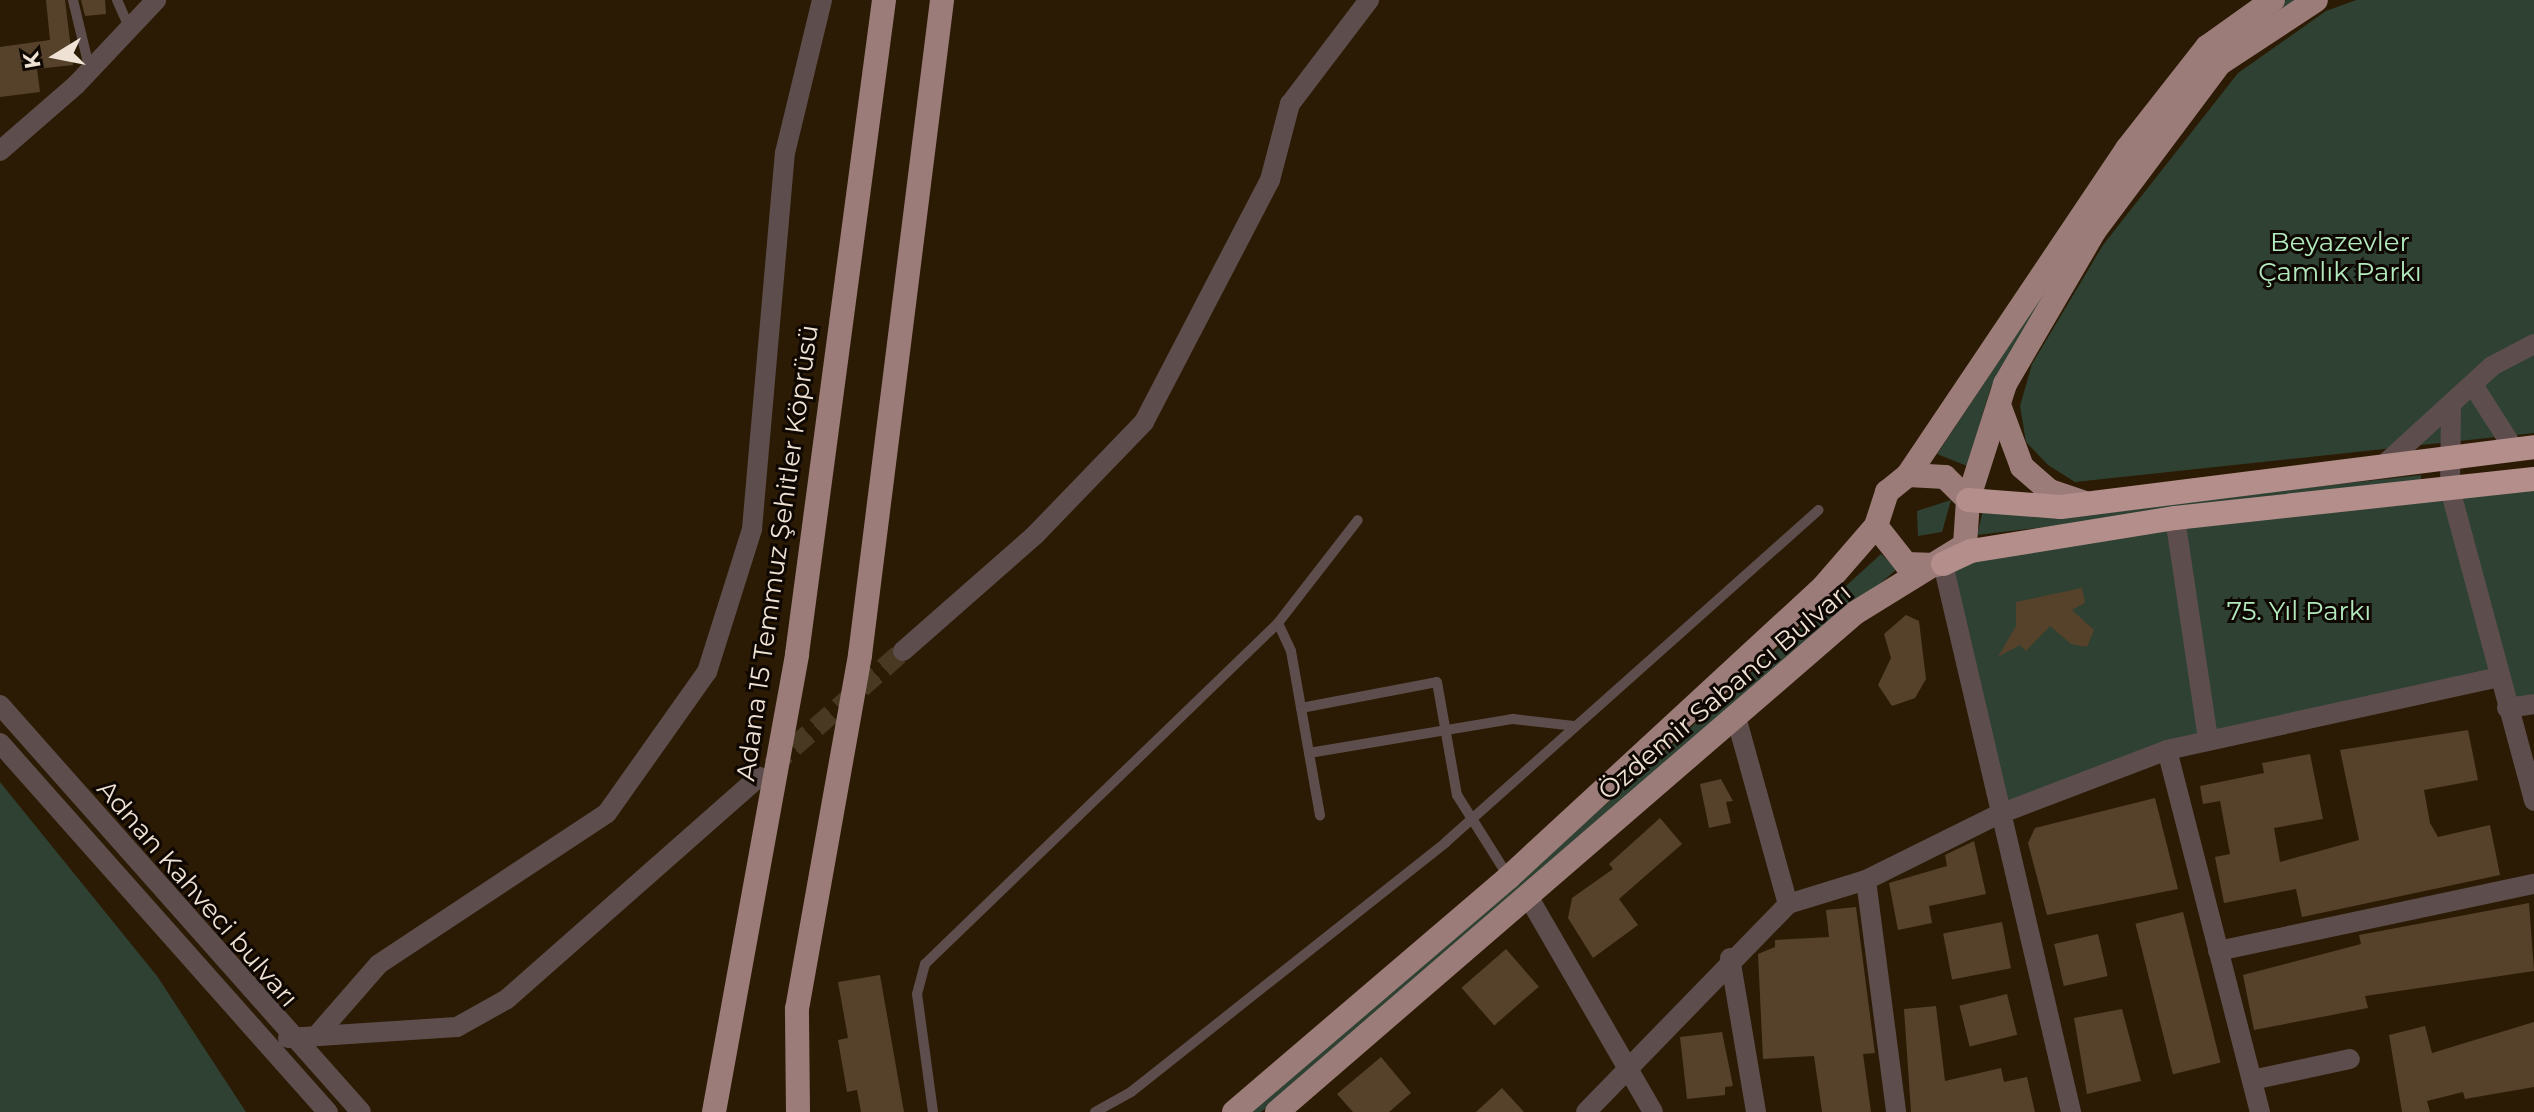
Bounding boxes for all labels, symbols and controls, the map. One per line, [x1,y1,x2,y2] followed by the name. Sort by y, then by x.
[16,16,96,96] north arrow
[17,50,47,71] text: K
[2258,227,2422,288] park label: Beyazevler Çamlık Parkı
[731,323,825,783] street label: Adana 15 Temmuz Şehitler Köprüsü
[1592,577,1858,807] street label: Özdemir Sabancı Bulvarı
[2227,596,2371,628] park label: 75. Yıl Parkı
[90,774,304,1014] street label: Adnan Kahveci bulvarı

